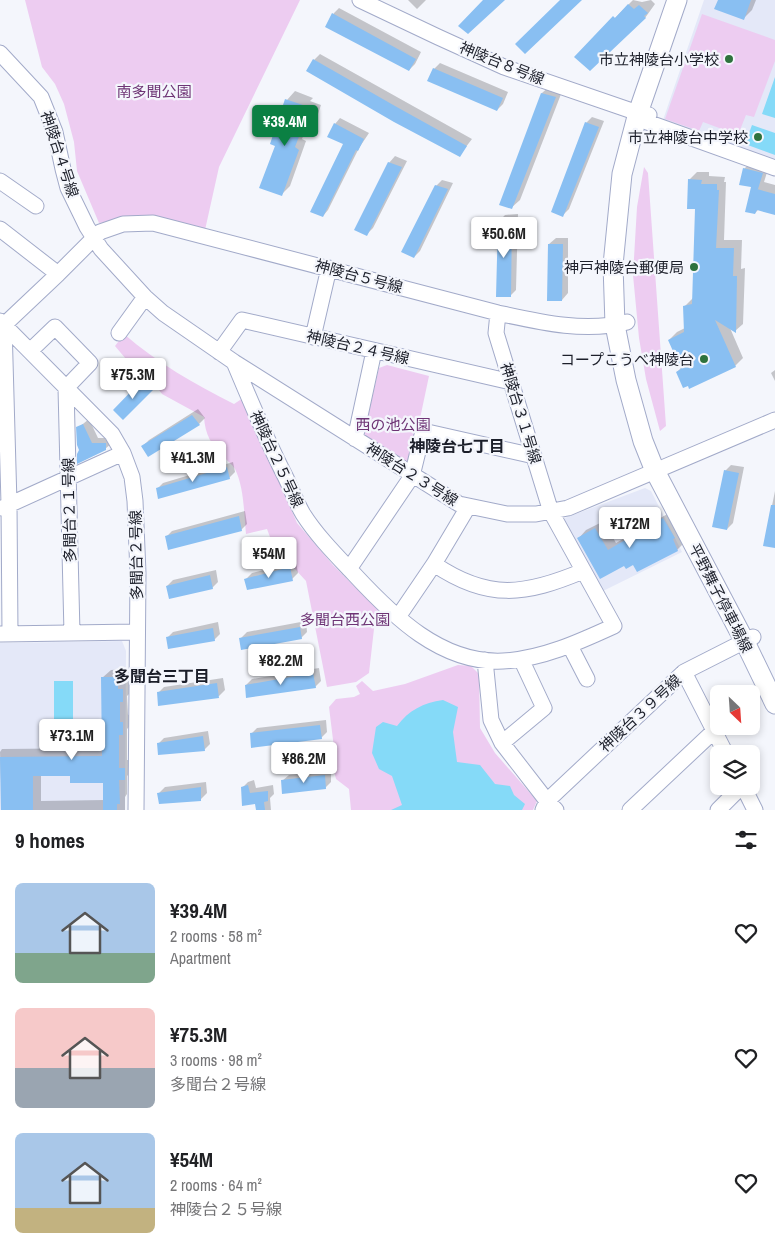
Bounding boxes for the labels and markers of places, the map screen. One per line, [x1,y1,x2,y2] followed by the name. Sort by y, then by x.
[599,49,719,70] place label: 市立神陵台小学校
[723,53,735,65] marker: 市立神陵台小学校
[244,104,326,147] pin: ¥39.4M
[628,127,748,148] place label: 市立神陵台中学校
[752,131,764,143] marker: 市立神陵台中学校
[463,216,545,259] pin: ¥50.6M
[564,257,684,278] place label: 神戸神陵台郵便局
[688,261,700,273] marker: 神戸神陵台郵便局
[560,349,694,370] place label: コープこうべ神陵台
[698,353,710,365] marker: コープこうべ神陵台
[92,358,174,400] pin: ¥75.3M
[152,440,234,483] pin: ¥41.3M
[595,506,665,549] pin: ¥172M
[239,536,299,579] pin: ¥54M
[240,644,322,686] pin: ¥82.2M
[31,718,113,761] pin: ¥73.1M
[263,742,345,784] pin: ¥86.2M

